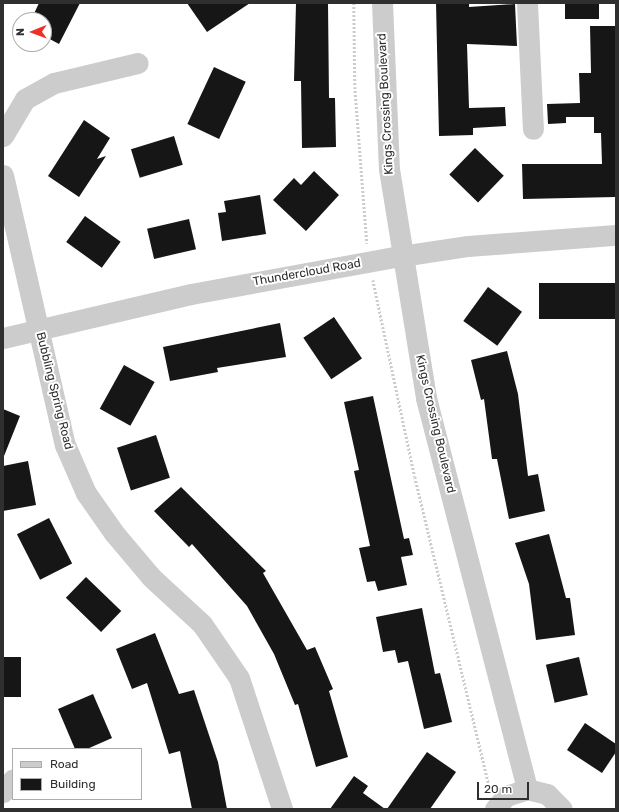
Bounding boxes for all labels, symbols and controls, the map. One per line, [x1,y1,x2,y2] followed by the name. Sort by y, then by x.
[12,12,52,52] north arrow
[14,28,27,36] text: N
[375,33,397,175] street label: Kings Crossing Boulevard
[252,256,362,290] street label: Thundercloud Road
[32,331,76,451] street label: Bubbling Spring Road
[412,353,458,495] street label: Kings Crossing Boulevard
[12,748,142,800] legend
[50,757,78,771] text: Road
[479,774,531,800] scale bar
[50,777,96,791] text: Building
[484,782,512,796] text: 20 m

